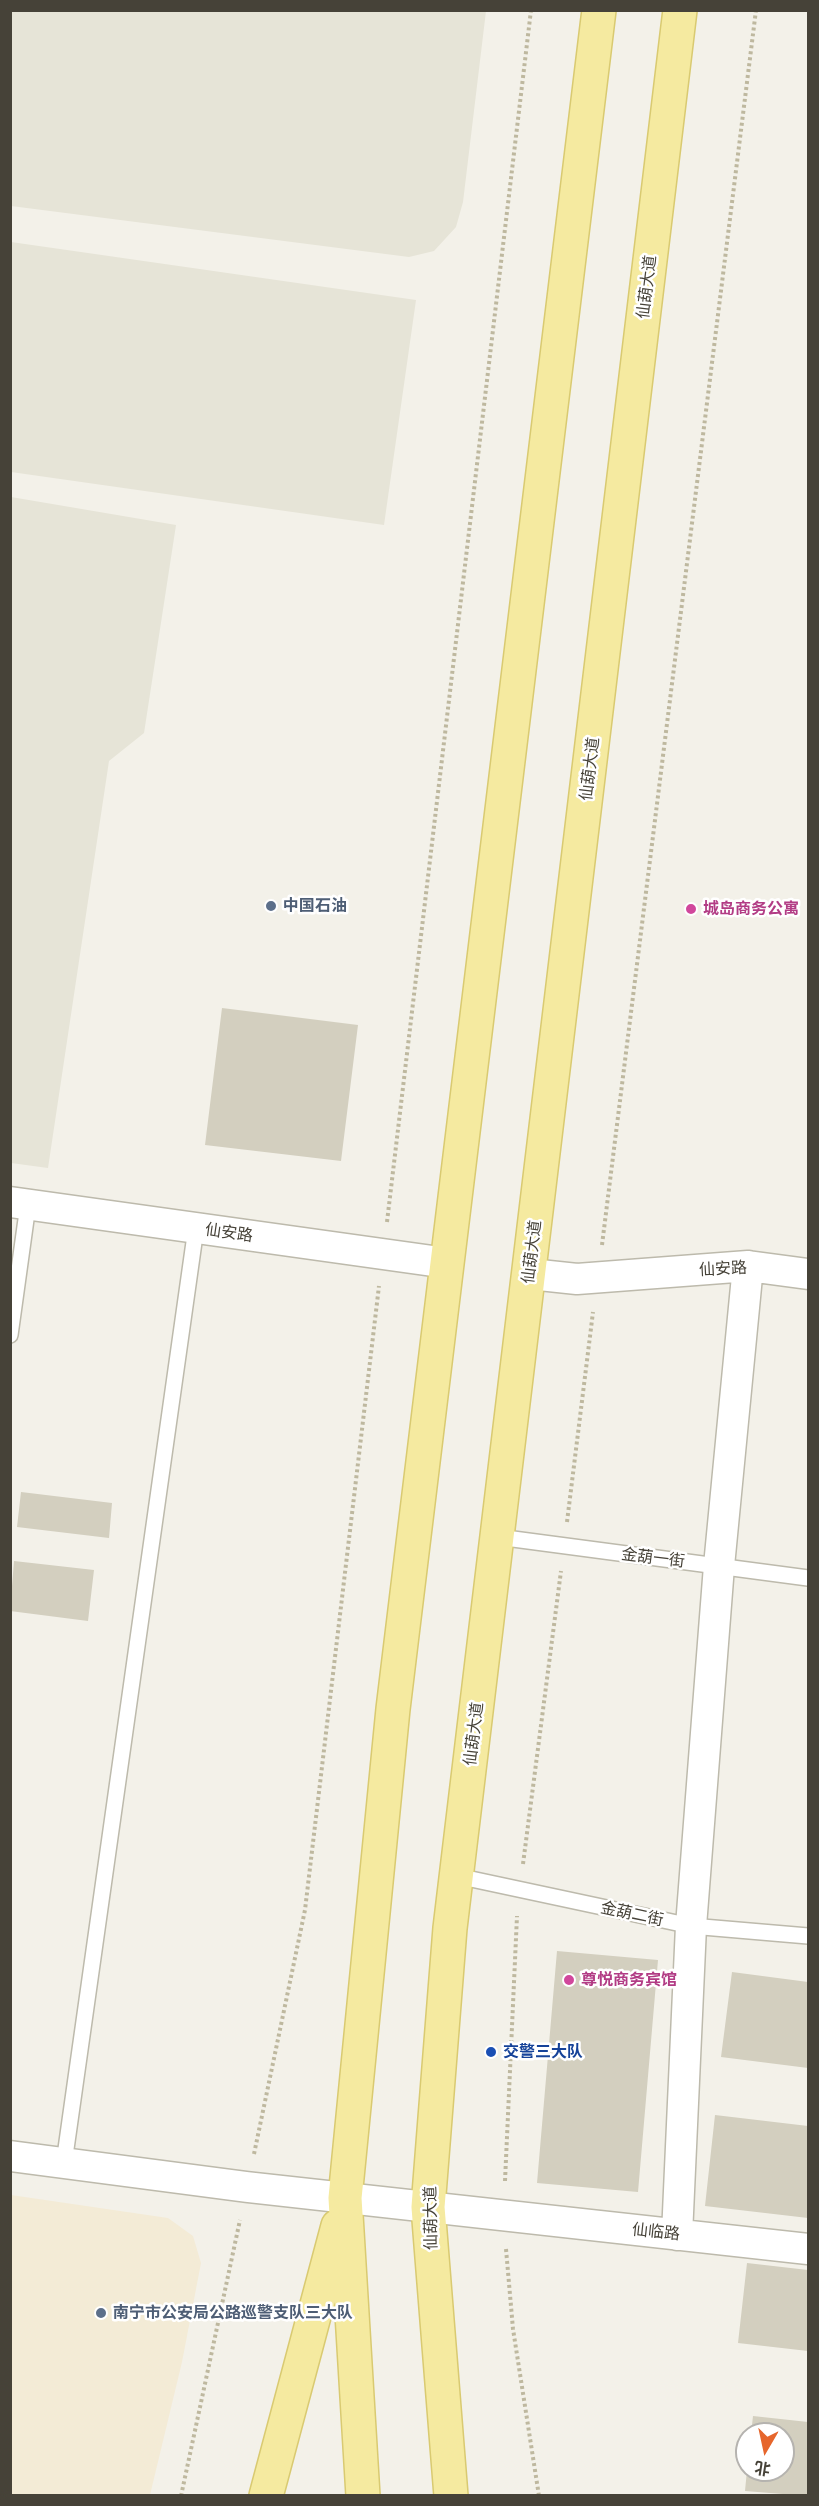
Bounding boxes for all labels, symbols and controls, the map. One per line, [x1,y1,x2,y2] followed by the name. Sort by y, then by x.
[634,254,660,320] street label: 仙葫大道
[577,736,603,802] street label: 仙葫大道
[283,896,347,916] place label: 中国石油
[264,899,278,913] marker: 中国石油
[703,899,799,919] place label: 城岛商务公寓
[684,902,698,916] marker: 城岛商务公寓
[519,1219,545,1285] street label: 仙葫大道
[204,1220,254,1246] street label: 仙安路
[699,1258,747,1280] street label: 仙安路
[620,1545,686,1571] street label: 金葫一街
[461,1701,487,1767] street label: 仙葫大道
[599,1898,665,1930] street label: 金葫二街
[581,1970,677,1990] place label: 尊悦商务宾馆
[562,1973,576,1987] marker: 尊悦商务宾馆
[503,2042,583,2062] place label: 交警三大队
[484,2045,498,2059] marker: 交警三大队
[421,2186,441,2250] street label: 仙葫大道
[631,2220,681,2244] street label: 仙临路
[113,2303,353,2323] place label: 南宁市公安局公路巡警支队三大队
[94,2306,108,2320] marker: 南宁市公安局公路巡警支队三大队
[735,2422,795,2482] north arrow
[753,2458,772,2479] text: 北

